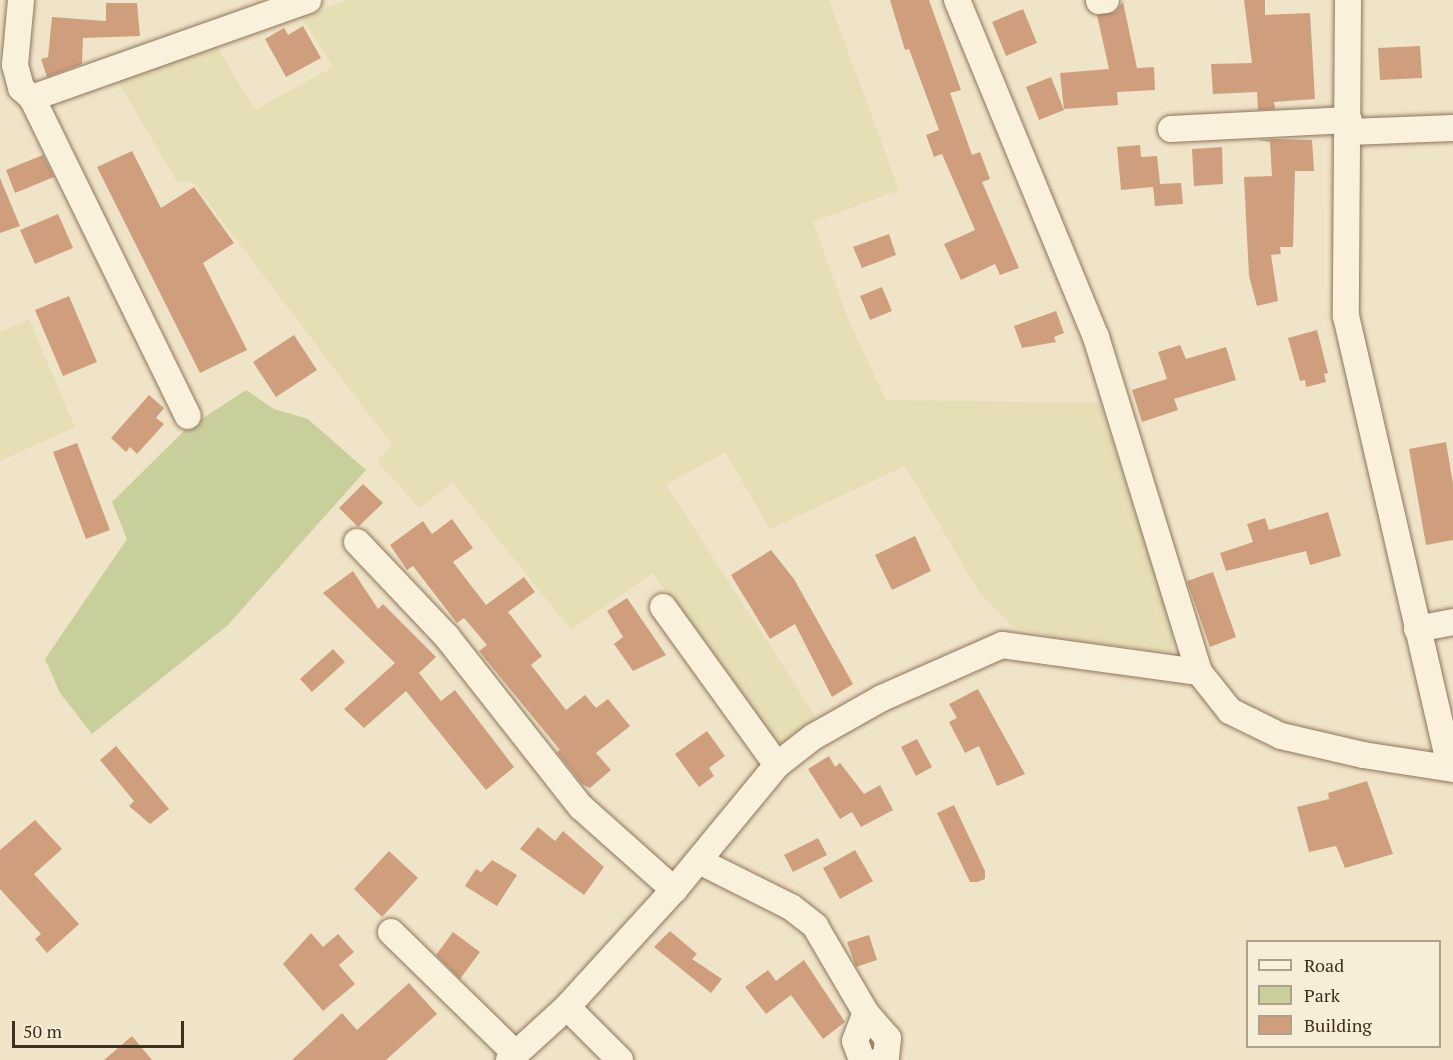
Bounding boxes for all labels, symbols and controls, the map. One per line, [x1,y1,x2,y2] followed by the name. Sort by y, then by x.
[1246,940,1441,1048] legend
[1304,953,1344,977] text: Road
[1304,983,1340,1007] text: Park
[15,1009,188,1047] scale bar
[1304,1013,1372,1037] text: Building
[23,1019,62,1043] text: 50 m

